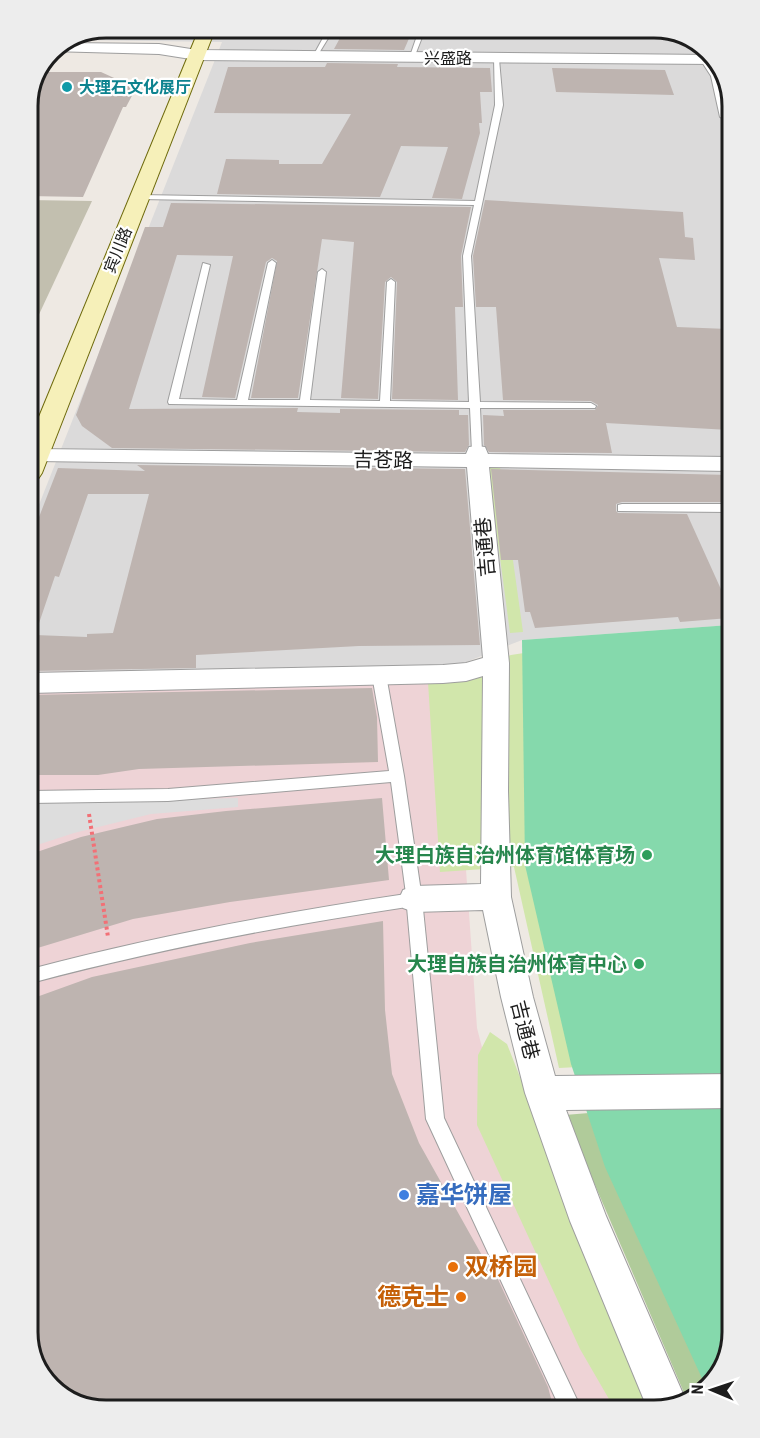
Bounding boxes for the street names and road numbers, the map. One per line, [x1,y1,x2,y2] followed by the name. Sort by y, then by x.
[424,49,472,68] street label: 兴盛路
[100,224,136,276] street label: 宾川路
[353,447,413,473] street label: 吉苍路
[470,516,500,578] street label: 吉通巷
[506,998,544,1062] street label: 吉通巷

